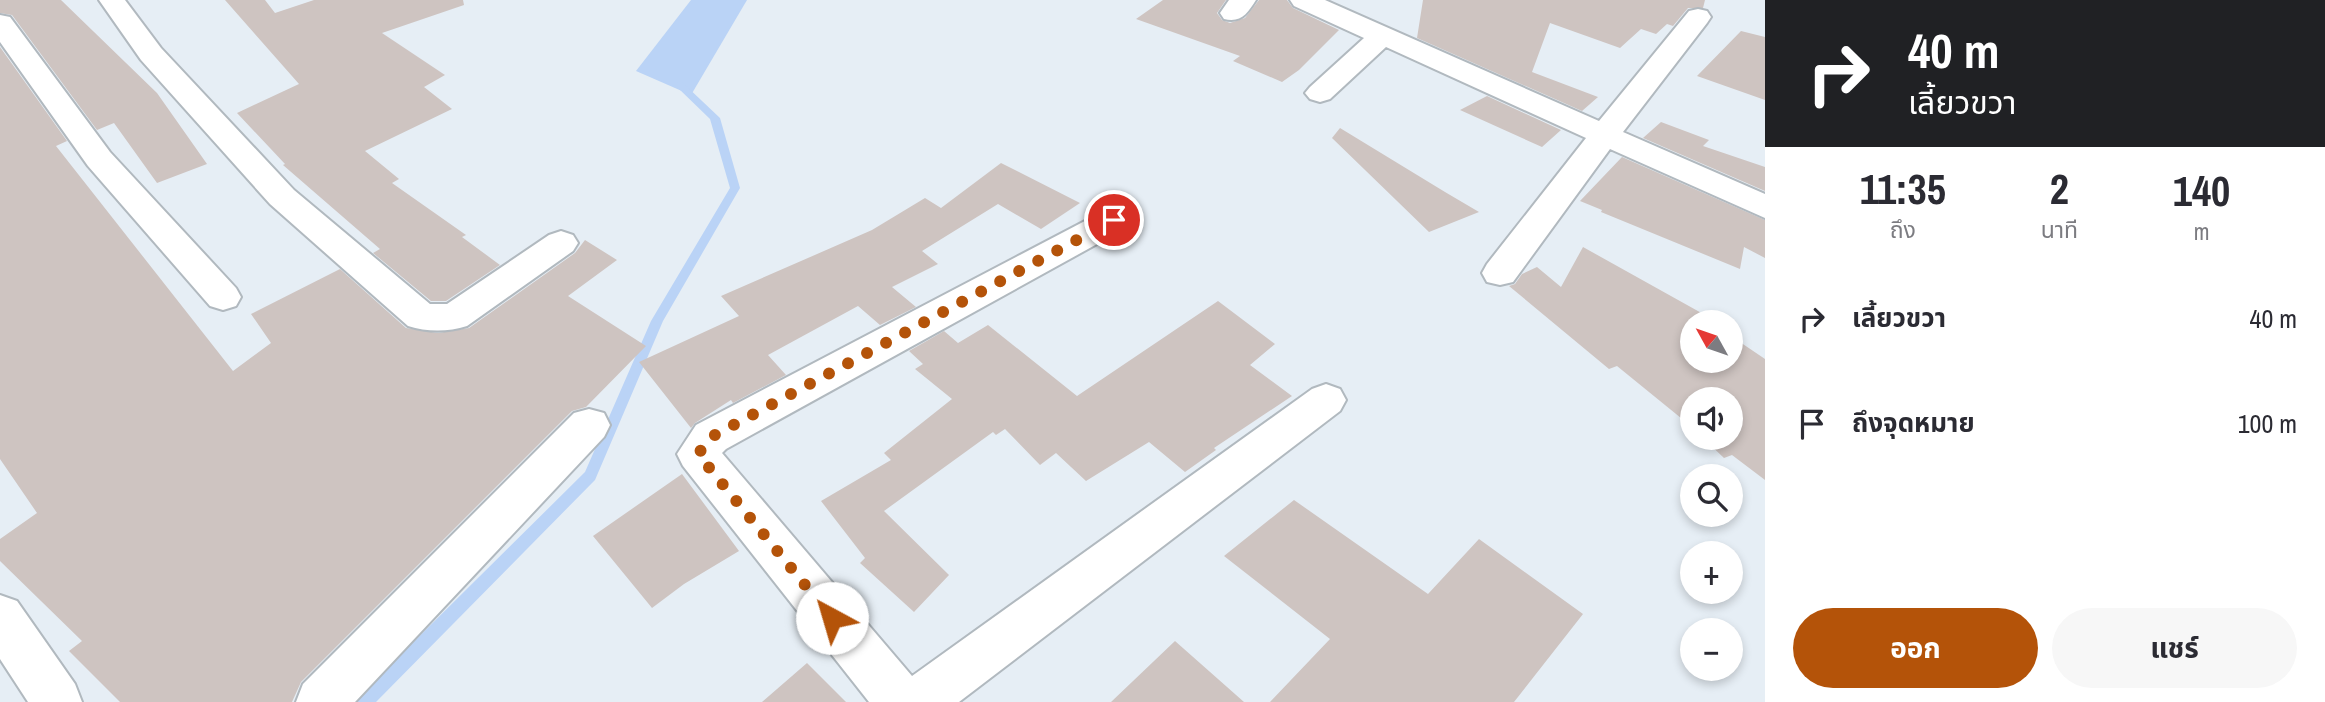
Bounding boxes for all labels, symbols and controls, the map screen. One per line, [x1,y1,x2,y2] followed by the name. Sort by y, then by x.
[1908,17,2000,83] text: 40 m
[1793,28,1884,119] icon: right
[1908,81,2016,124] text: เลี้ยวขวา
[1860,161,1946,217] text: 11:35
[2050,161,2069,217] text: 2
[2173,163,2230,219] text: 140
[1084,190,1144,250] pin
[1095,201,1133,239] icon: arrive
[1890,214,1916,245] text: ถึง
[2041,214,2078,245] text: นาที
[2194,216,2209,247] text: m
[1793,300,1831,338] icon: right
[1852,300,1946,335] text: เลี้ยวขวา
[2250,301,2297,336] text: 40 m
[1680,310,1743,373] north arrow
[1680,310,1743,681] map controls
[1680,387,1743,450] button: sound
[1793,405,1831,443] icon: arrive
[1852,405,1975,440] text: ถึงจุดหมาย
[2238,406,2297,441] text: 100 m
[1680,464,1743,527] button: search
[1680,541,1743,604] button: +
[795,581,869,655] position arrow
[1793,608,2038,688] button: ออก
[2052,608,2297,688] button: แชร์
[1680,618,1743,681] button: −

